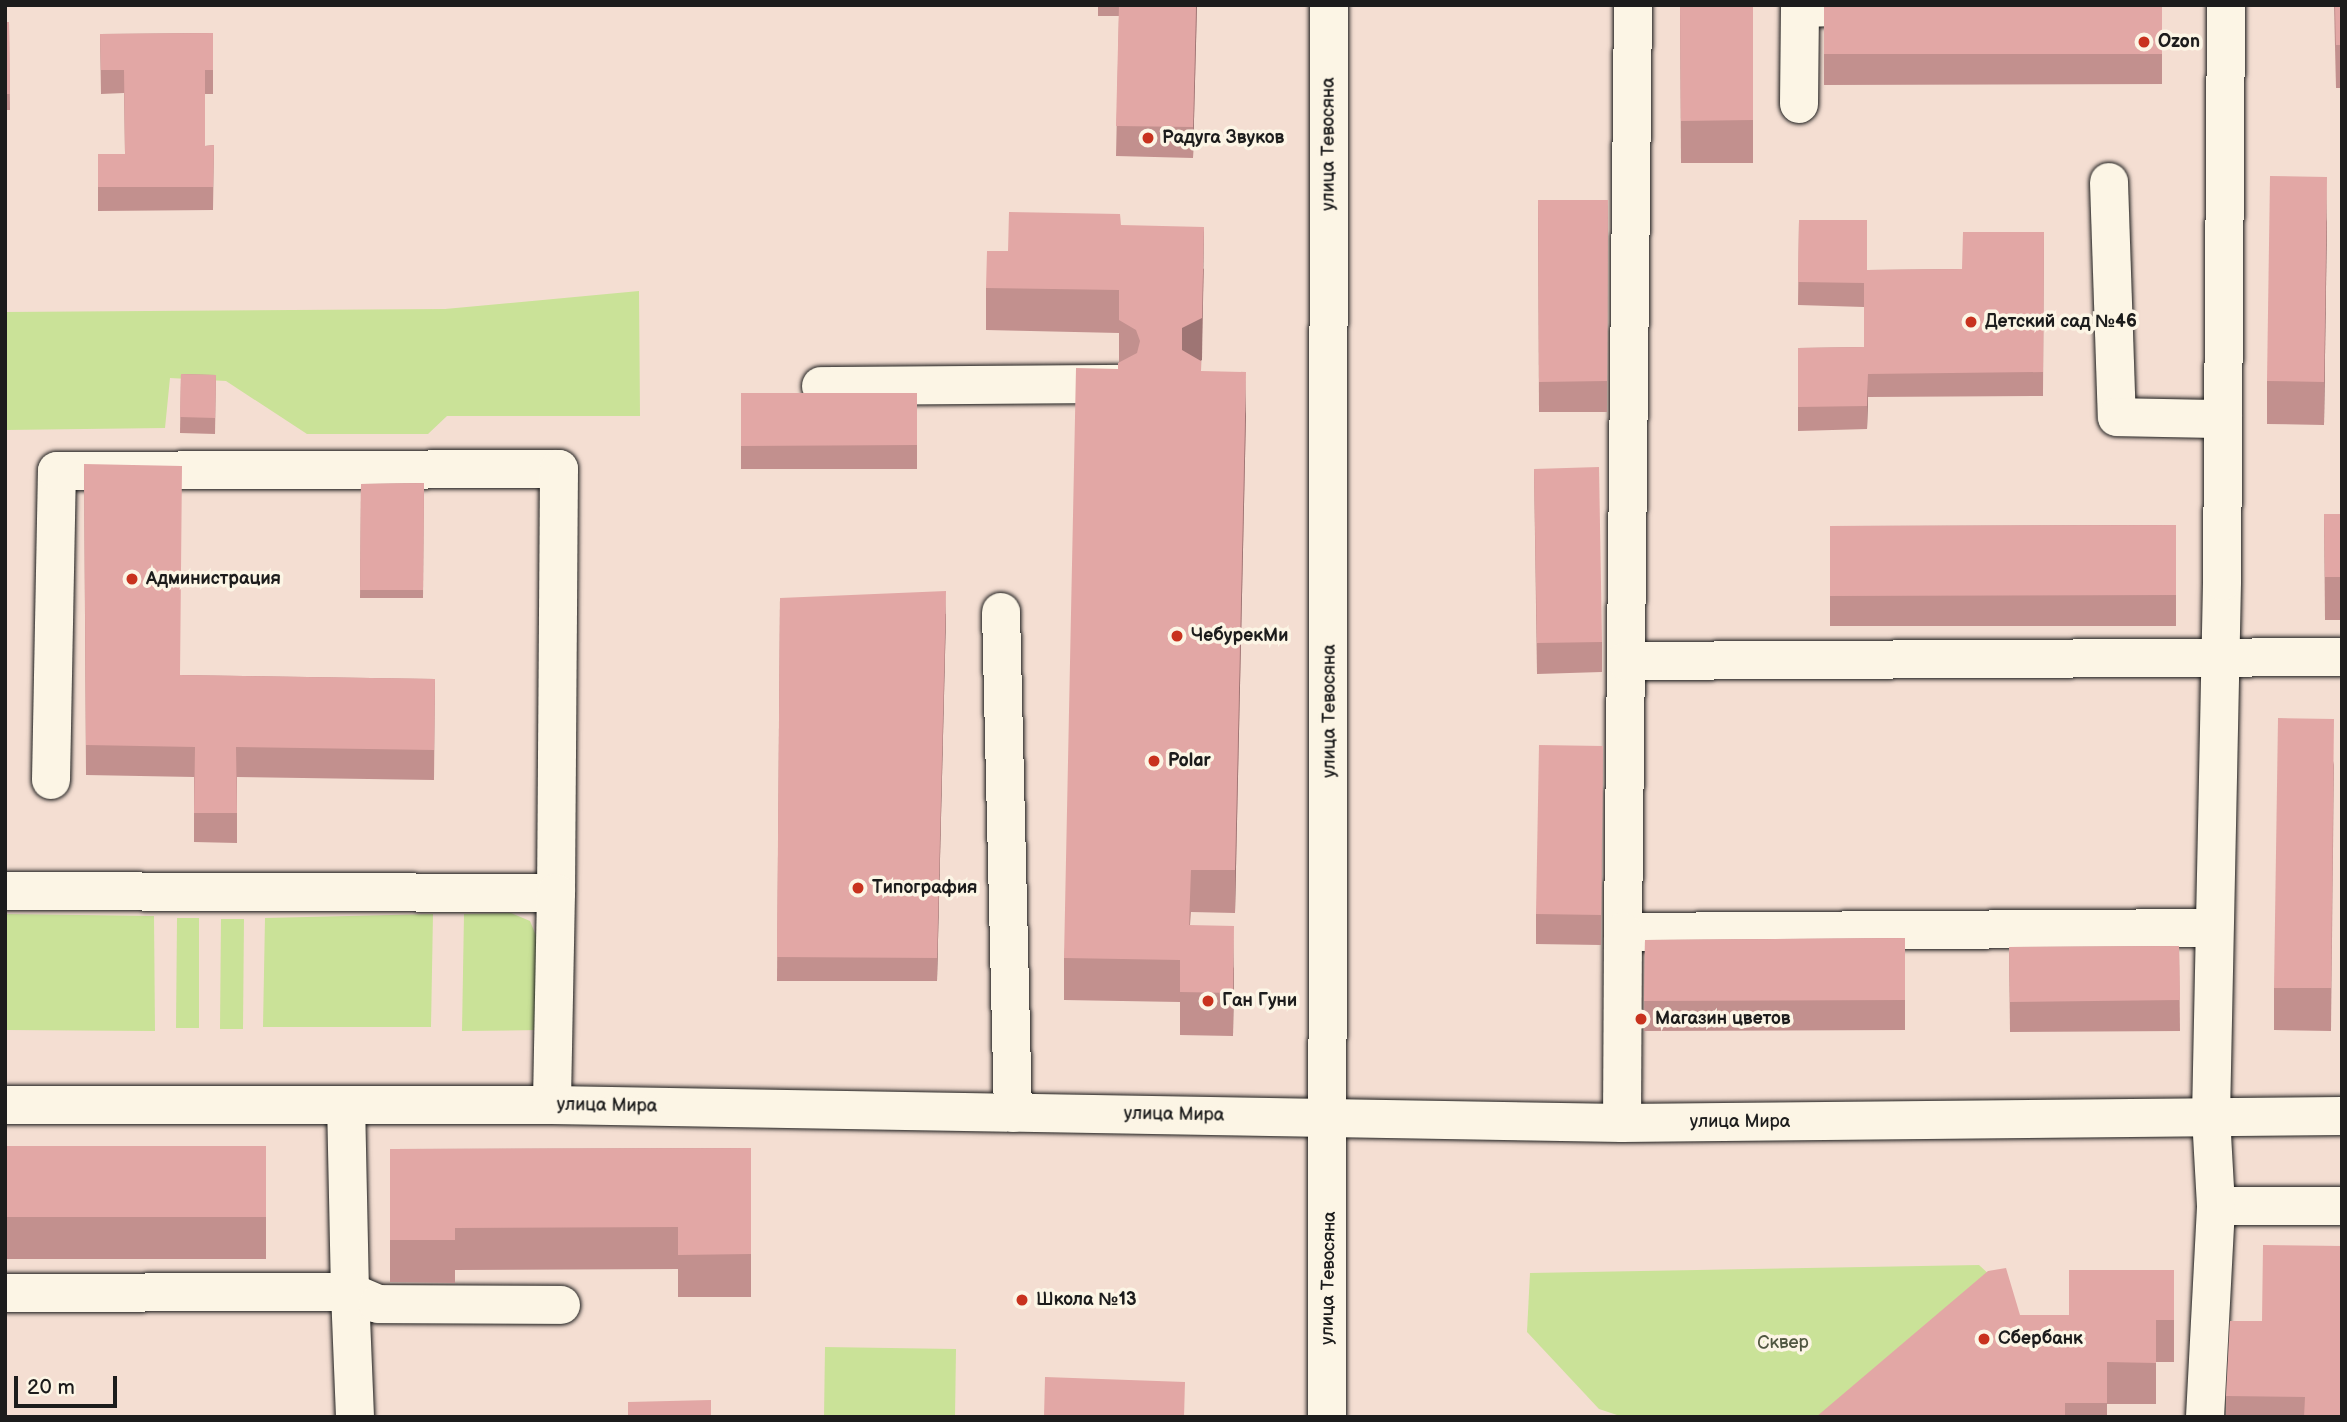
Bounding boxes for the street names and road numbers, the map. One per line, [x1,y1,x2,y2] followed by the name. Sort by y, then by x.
[1318,77,1340,211] street label: улица Тевосяна
[1319,644,1341,778] street label: улица Тевосяна
[557,1094,657,1118] street label: улица Мира
[1124,1103,1224,1127] street label: улица Мира
[1690,1111,1790,1133] street label: улица Мира
[1317,1211,1341,1345] street label: улица Тевосяна

